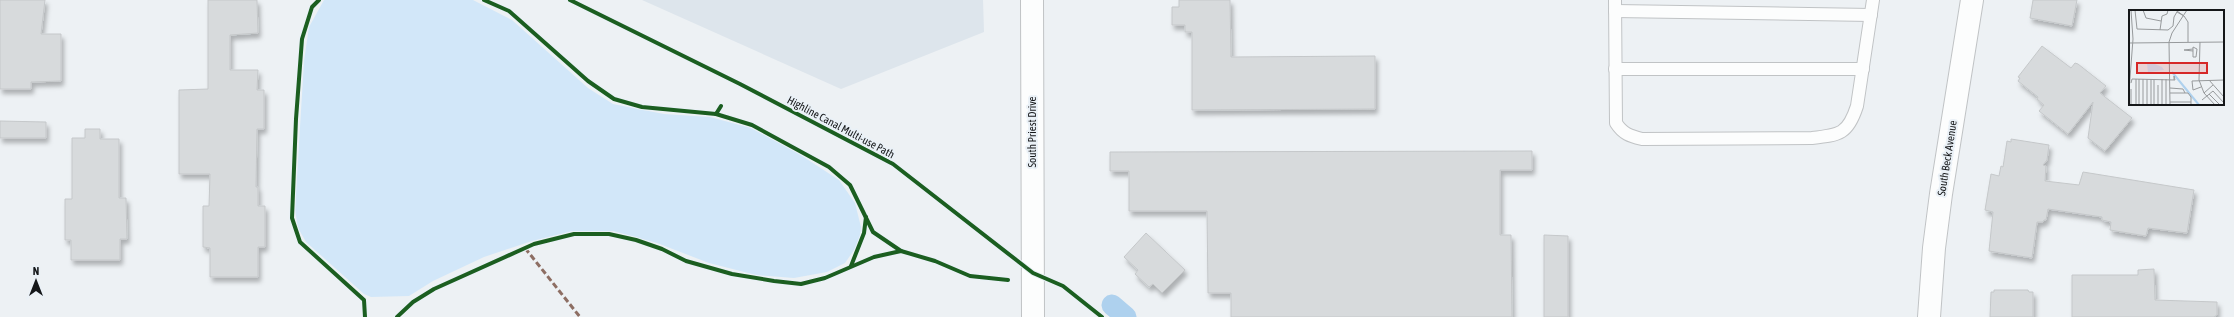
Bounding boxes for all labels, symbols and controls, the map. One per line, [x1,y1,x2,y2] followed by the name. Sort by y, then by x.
[2129,10,2224,105] inset map
[785,94,897,160] street label: Highline Canal Multi-use Path
[1026,96,1038,168] street label: South Priest Drive
[1935,119,1959,197] street label: South Beck Avenue
[16,261,56,301] north arrow
[33,265,39,277] text: N

